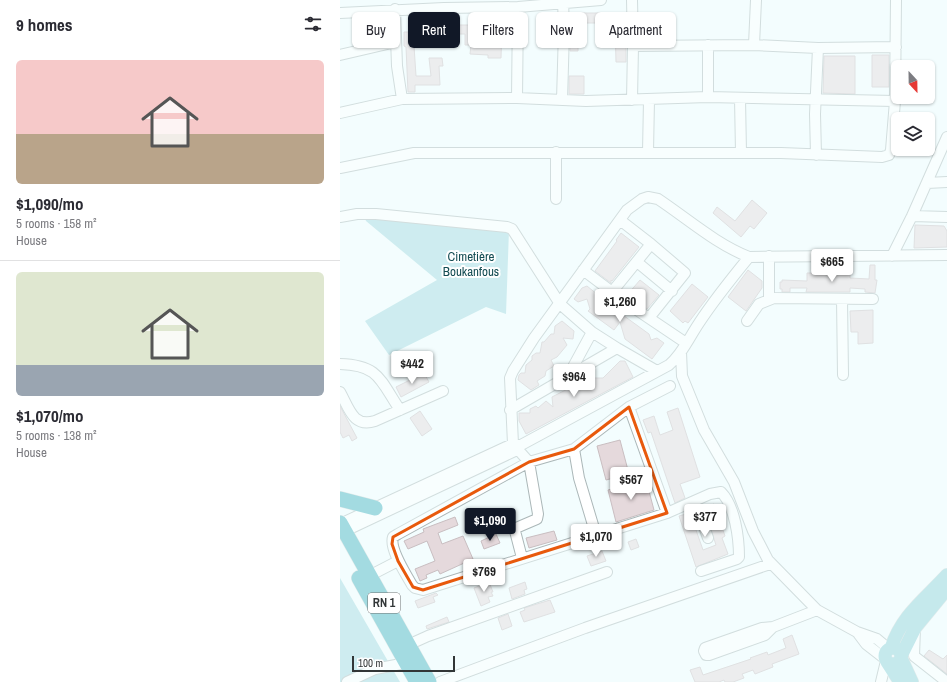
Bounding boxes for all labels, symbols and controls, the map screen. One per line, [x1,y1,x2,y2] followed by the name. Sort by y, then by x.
[352,12,400,48] chip: Buy
[408,12,460,48] chip: Rent
[468,12,528,48] chip: Filters
[536,12,587,48] chip: New
[595,12,676,48] chip: Apartment
[16,13,73,36] text: 9 homes
[302,13,324,35] icon: filters
[891,60,935,104] north arrow
[891,60,935,156] map controls
[134,86,206,158] icon: home
[891,112,935,156] button: layers
[16,192,83,215] text: $1,090/mo
[16,215,97,232] text: 5 rooms · 158 m²
[16,232,47,249] text: House
[443,248,499,280] park label: Cimetière Boukanfous
[808,249,856,283] pin: $665
[820,253,844,270] text: $665
[587,289,653,323] pin: $1,260
[604,293,636,310] text: $1,260
[134,298,206,370] icon: home
[388,351,436,385] pin: $442
[400,355,424,372] text: $442
[550,364,598,398] pin: $964
[562,368,586,385] text: $964
[16,404,83,427] text: $1,070/mo
[16,427,97,444] text: 5 rooms · 138 m²
[16,444,47,461] text: House
[607,467,655,501] pin: $567
[619,471,643,488] text: $567
[681,504,729,538] pin: $377
[457,508,523,542] pin: $1,090
[693,508,717,525] text: $377
[474,512,506,529] text: $1,090
[563,524,629,558] pin: $1,070
[580,528,612,545] text: $1,070
[460,559,508,593] pin: $769
[472,563,496,580] text: $769
[368,593,400,613] road number: RN 1
[352,654,455,673] scale bar
[358,656,383,670] text: 100 m

